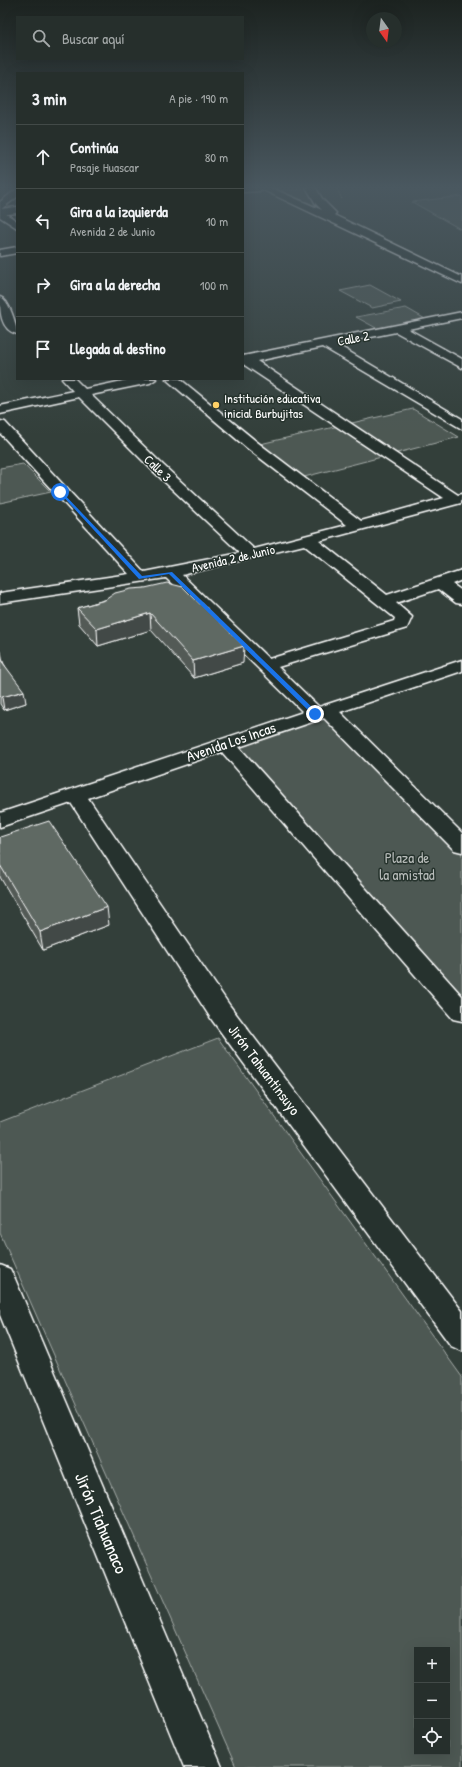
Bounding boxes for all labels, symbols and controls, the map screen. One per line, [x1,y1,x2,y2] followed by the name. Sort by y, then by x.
[366,12,402,48] north arrow
[16,16,244,60] search box
[30,27,52,49] icon: search
[62,28,125,49] text: Buscar aquí
[32,87,67,110] text: 3 min
[169,89,228,107] text: A pie · 190 m
[70,137,118,158] text: Continúa
[32,146,54,168] icon: ahead
[205,148,228,166] text: 80 m
[70,158,139,176] text: Pasaje Huascar
[70,201,168,222] text: Gira a la izquierda
[32,210,54,232] icon: left
[206,212,228,230] text: 10 m
[70,222,155,240] text: Avenida 2 de Junio
[32,274,54,296] icon: right
[70,274,160,295] text: Gira a la derecha
[200,276,228,294] text: 100 m
[336,326,370,350] street label: Calle 2
[32,338,54,360] icon: arrive
[70,338,166,359] text: Llegada al destino
[224,389,320,422] place label: Institución educativa inicial Burbujitas
[211,400,221,410] marker: Institución educativa inicial Burbujitas
[140,450,176,486] street label: Calle 3
[51,483,69,501] route start
[190,540,276,576] street label: Avenida 2 de Junio
[306,705,324,723] route end
[183,716,279,767] street label: Avenida Los Incas
[379,847,435,885] park label: Plaza de la amistad
[223,1020,305,1119] street label: Jirón Tahuantinsuyo
[69,1468,134,1577] street label: Jirón Tiahuanaco
[414,1647,450,1755] map controls
[414,1647,450,1683] button: +
[414,1683,450,1719] button: −
[414,1719,450,1755] button: locate

